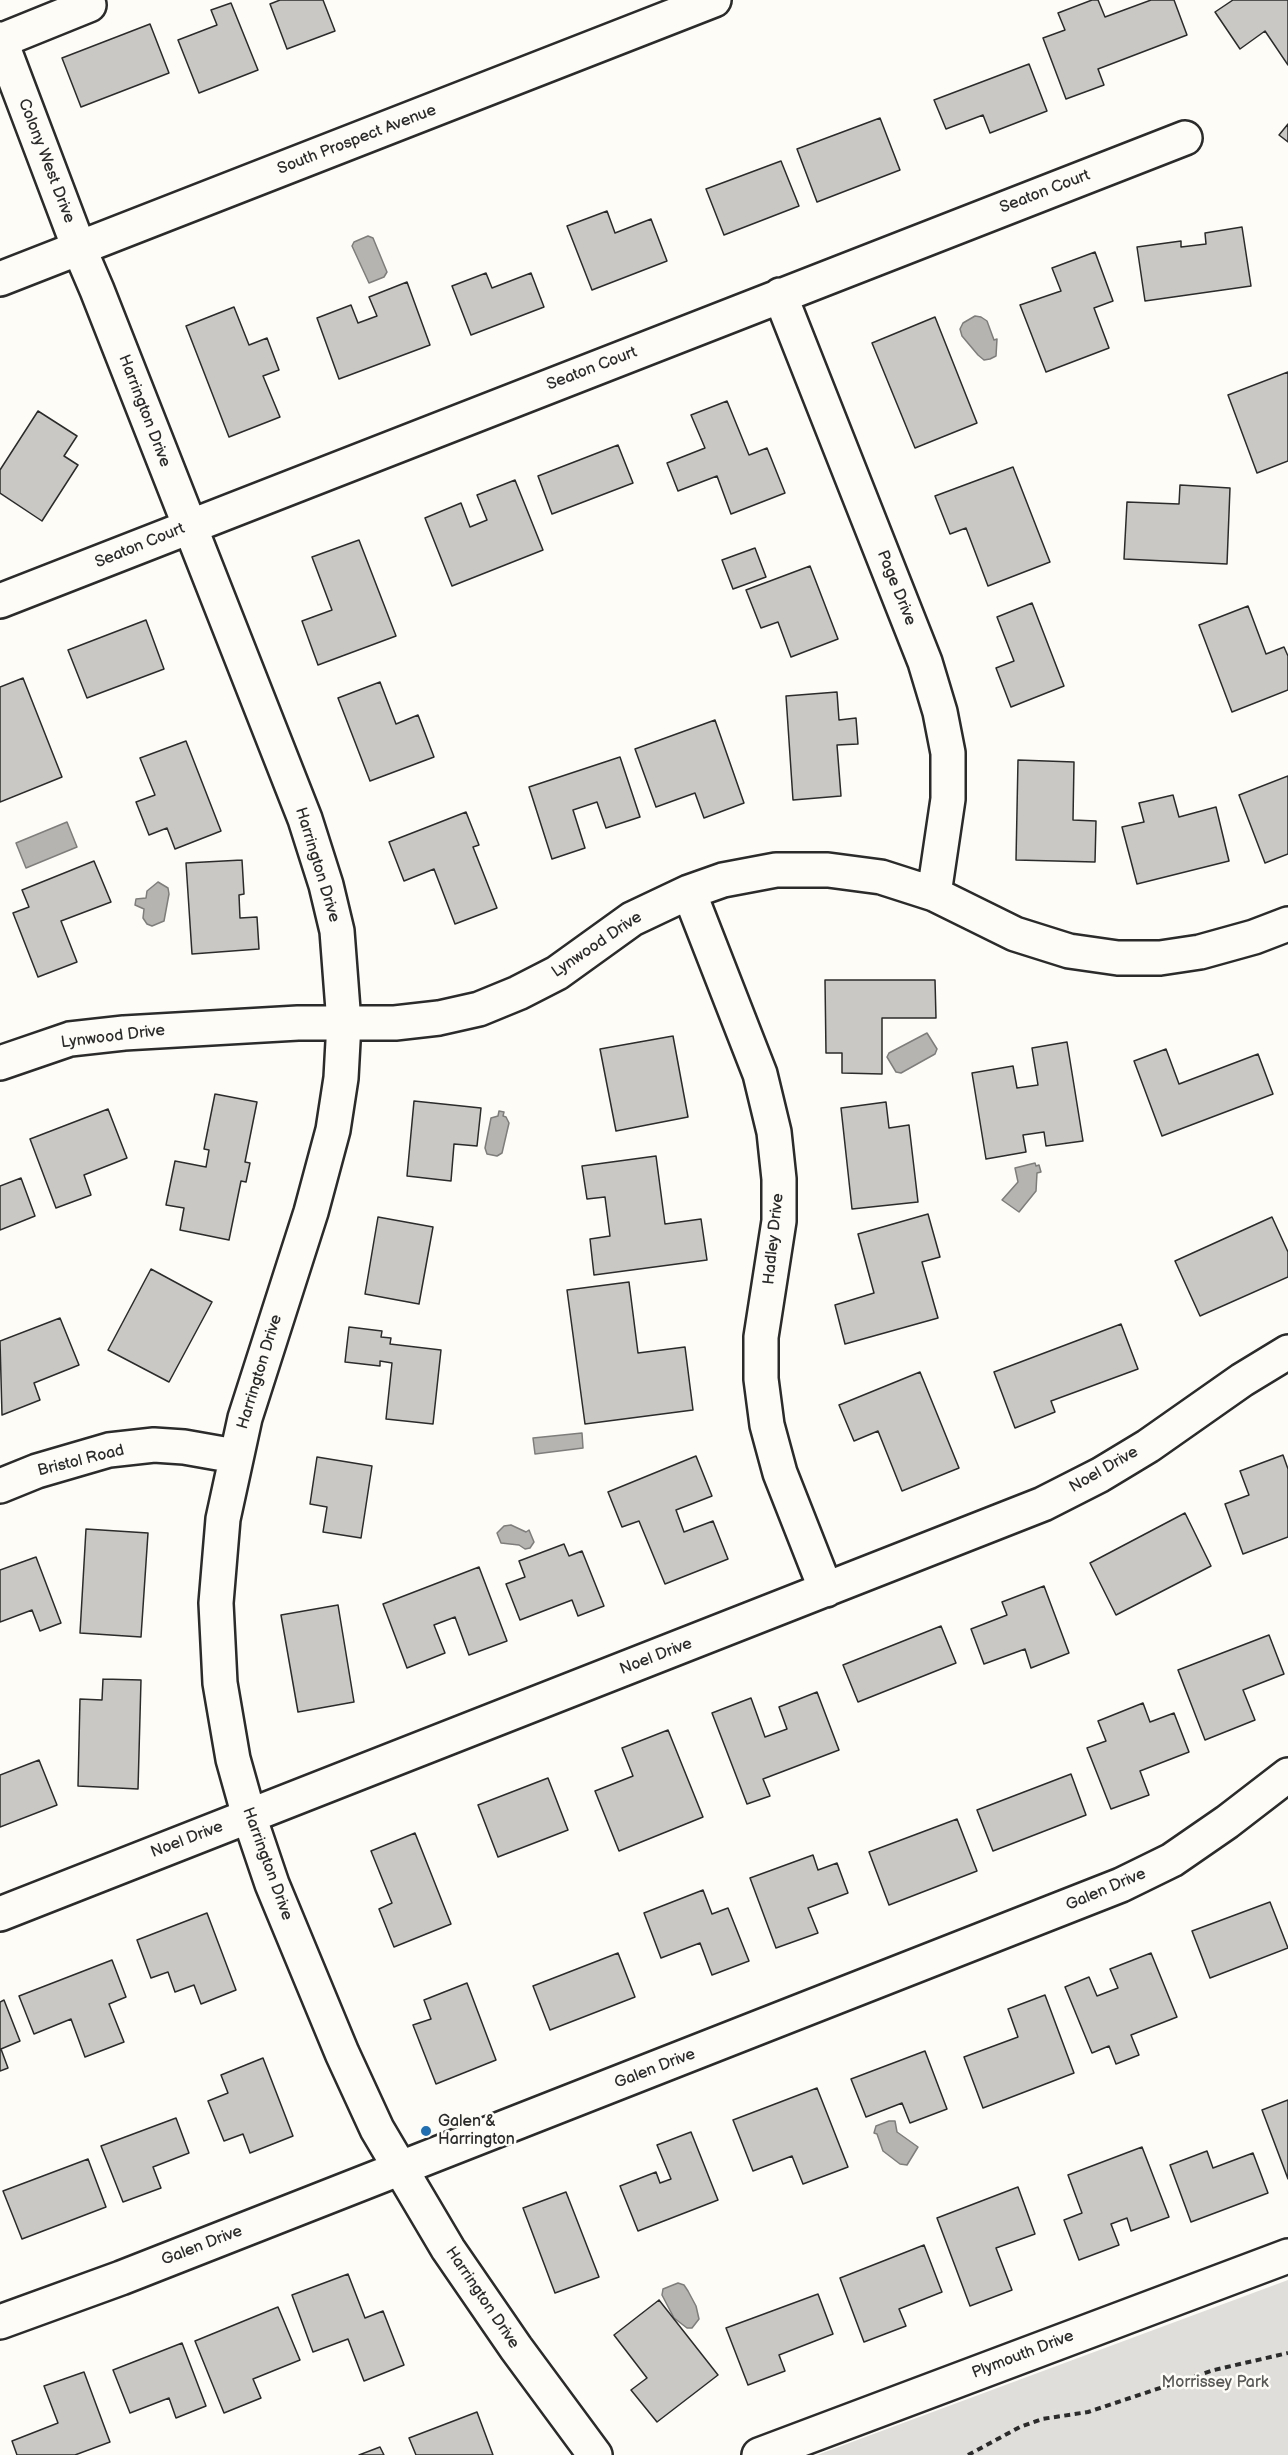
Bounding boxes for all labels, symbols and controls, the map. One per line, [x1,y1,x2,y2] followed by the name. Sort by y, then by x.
[13,96,79,226] street label: Colony West Drive
[275,101,439,179] street label: South Prospect Avenue
[997,166,1093,218] street label: Seaton Court
[544,343,640,395] street label: Seaton Court
[114,352,174,470] street label: Harrington Drive
[92,519,188,573] street label: Seaton Court
[872,548,920,628] street label: Page Drive
[290,805,344,925] street label: Harrington Drive
[548,908,646,982] street label: Lynwood Drive
[60,1021,166,1053] street label: Lynwood Drive
[760,1192,788,1286] street label: Hadley Drive
[233,1312,287,1432] street label: Harrington Drive
[36,1441,126,1481] street label: Bristol Road
[1066,1443,1142,1497] street label: Noel Drive
[617,1634,695,1680] street label: Noel Drive
[238,1805,296,1923] street label: Harrington Drive
[148,1817,226,1863] street label: Noel Drive
[1063,1865,1149,1915] street label: Galen Drive
[612,2045,698,2093] street label: Galen Drive
[438,2112,515,2150] place label: Galen & Harrington
[419,2124,433,2138] marker: Galen & Harrington
[159,2222,245,2270] street label: Galen Drive
[441,2243,523,2353] street label: Harrington Drive
[969,2327,1077,2383] street label: Plymouth Drive
[1161,2373,1269,2393] park label: Morrissey Park

